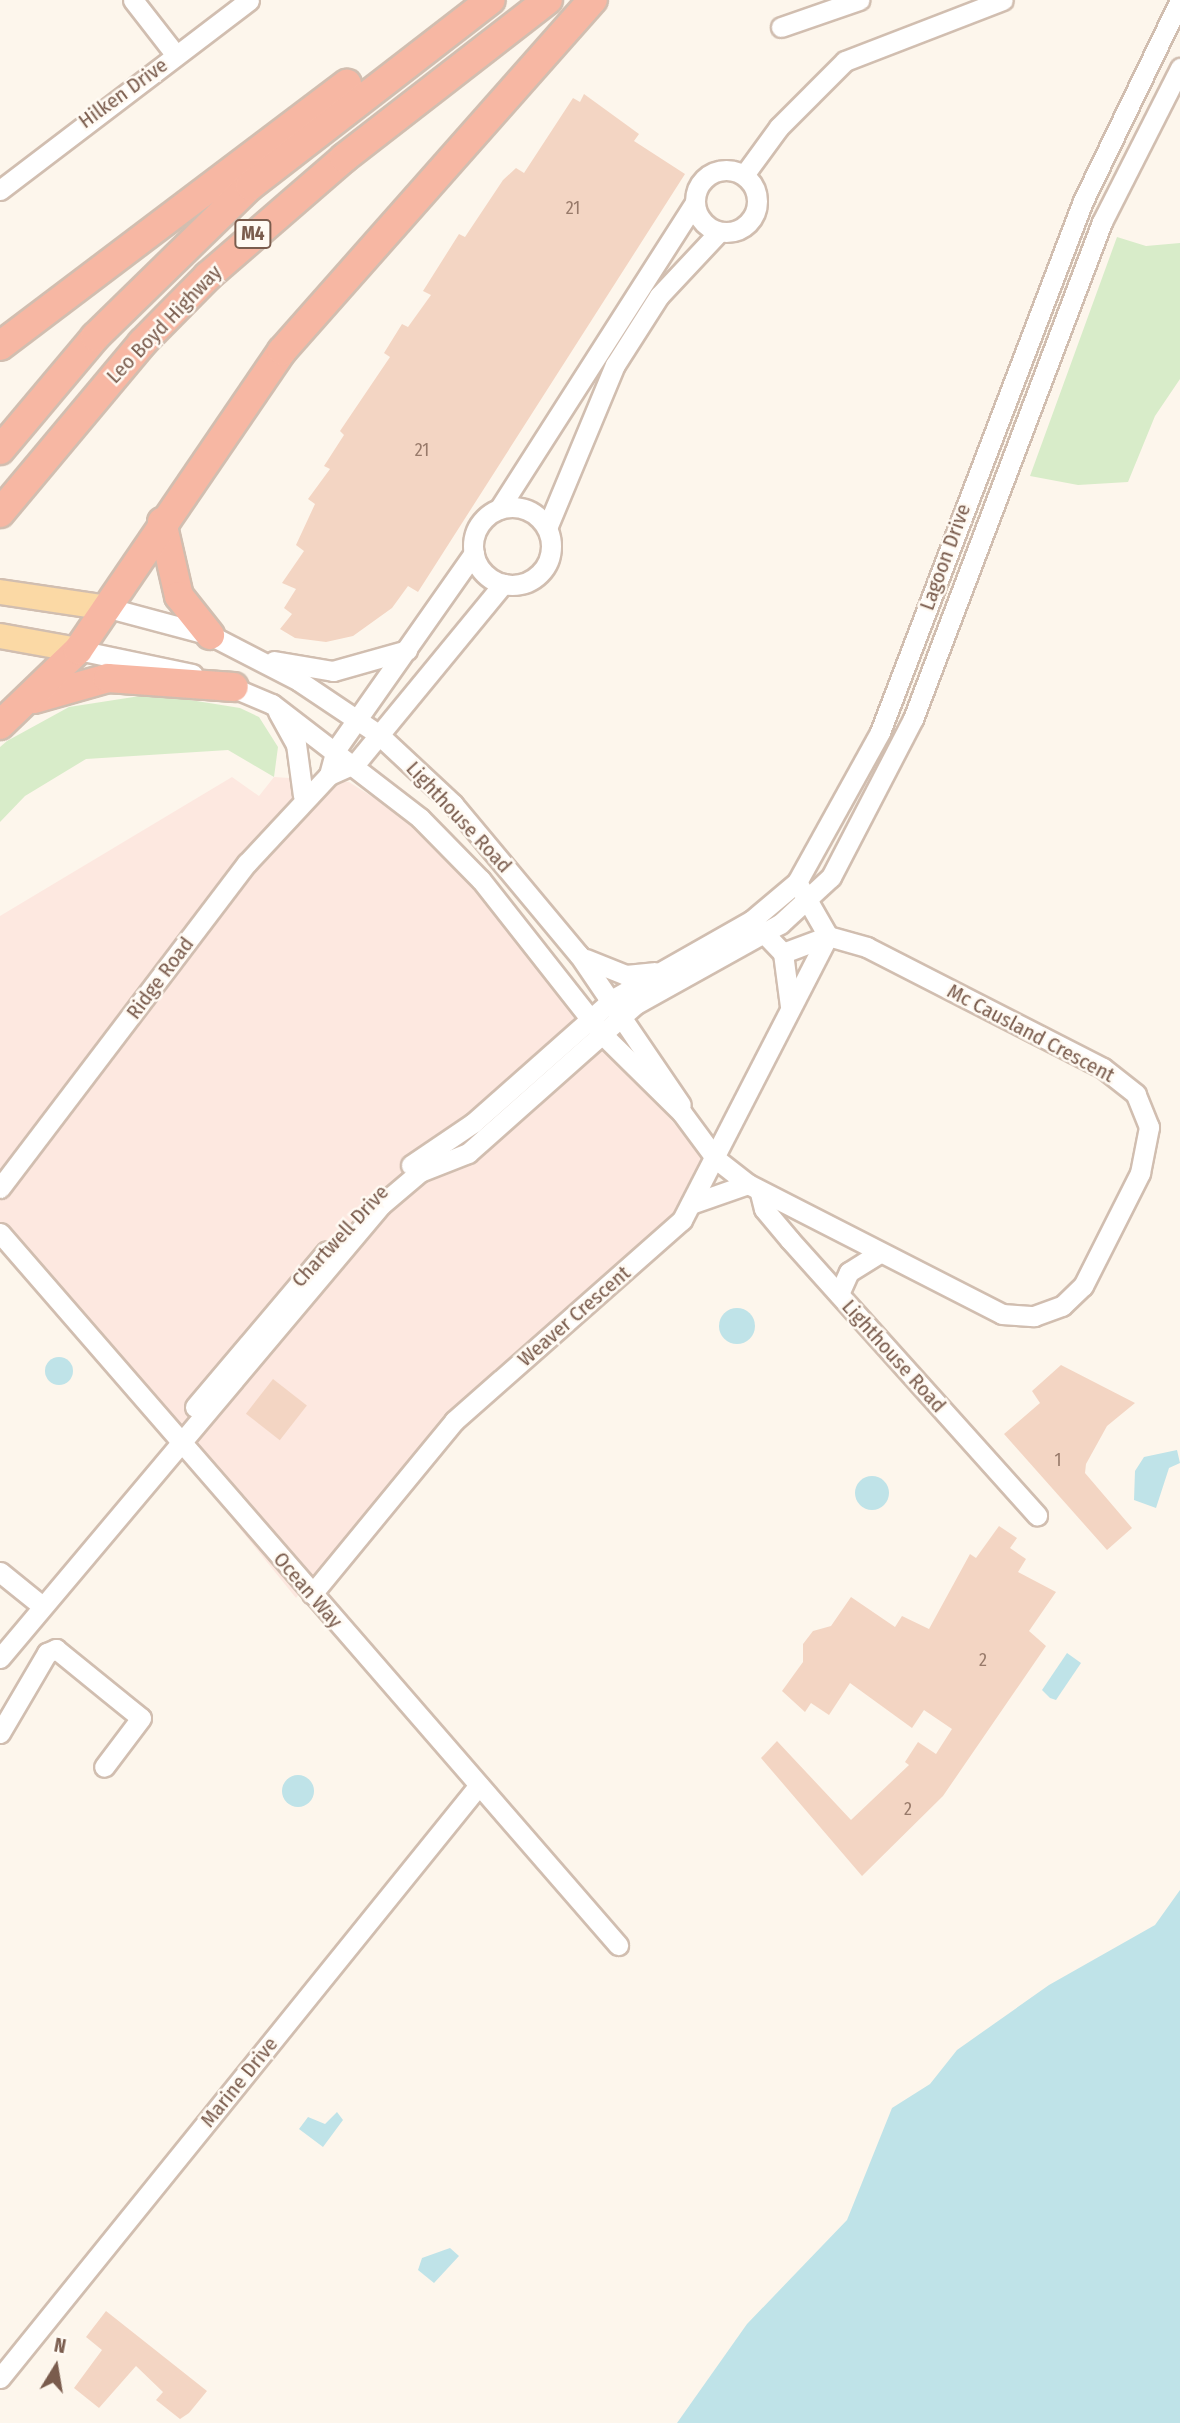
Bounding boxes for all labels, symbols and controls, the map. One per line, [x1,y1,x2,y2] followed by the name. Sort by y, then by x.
[74,52,172,134] street label: Hilken Drive
[566,197,580,219] house number: 21
[234,218,272,250] road number: M4
[101,260,227,388] street label: Leo Boyd Highway
[415,439,429,461] house number: 21
[914,500,976,614] street label: Lagoon Drive
[401,756,517,878] street label: Lighthouse Road
[121,932,199,1024] street label: Ridge Road
[943,978,1119,1088] street label: Mc Causland Crescent
[286,1180,394,1292] street label: Chartwell Drive
[513,1260,635,1372] street label: Weaver Crescent
[837,1294,951,1418] street label: Lighthouse Road
[1054,1449,1062,1471] house number: 1
[268,1547,348,1633] street label: Ocean Way
[979,1649,987,1671] house number: 2
[904,1798,912,1820] house number: 2
[195,2032,283,2132] street label: Marine Drive
[21,2332,91,2402] north arrow
[52,2334,68,2358] text: N

